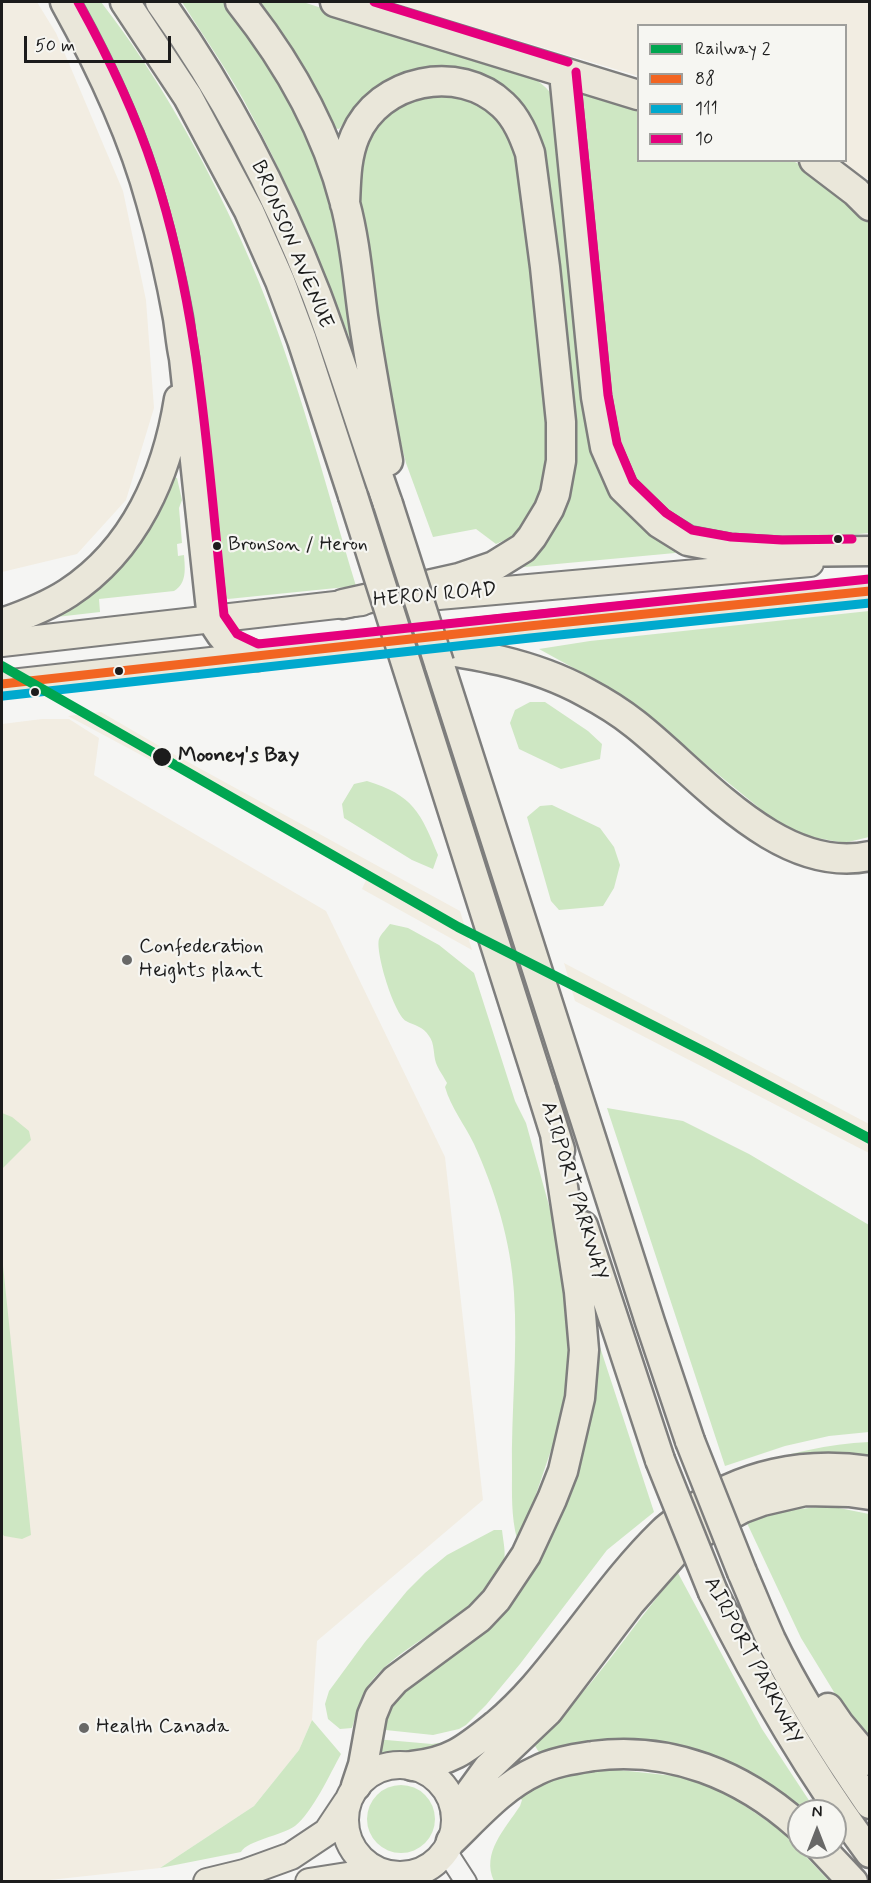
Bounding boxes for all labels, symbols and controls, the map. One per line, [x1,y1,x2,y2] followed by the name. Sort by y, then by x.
[27,24,174,62] scale bar
[637,24,847,162] legend
[35,34,75,58] text: 50 m
[695,37,771,61] text: Railway 2
[695,67,715,91] text: 88
[695,97,718,121] text: 111
[695,127,713,151] text: 10
[244,157,338,333] street label: BRONSON AVENUE
[832,533,844,545] unlabelled marker
[228,534,368,558] place label: Bronson / Heron
[211,540,223,552] marker: Bronson / Heron
[372,578,498,614] street label: HERON ROAD
[113,665,125,677] unlabelled marker
[29,686,41,698] unlabelled marker
[178,744,299,770] place label: Mooney's Bay
[151,746,173,768] marker: Mooney's Bay
[139,935,264,985] place label: Confederation Heights plant
[120,953,134,967] marker: Confederation Heights plant
[534,1099,612,1283] street label: AIRPORT PARKWAY
[697,1573,807,1749] street label: AIRPORT PARKWAY
[96,1715,229,1741] place label: Health Canada
[77,1721,91,1735] marker: Health Canada
[787,1799,847,1859] north arrow
[812,1802,822,1823] text: N

